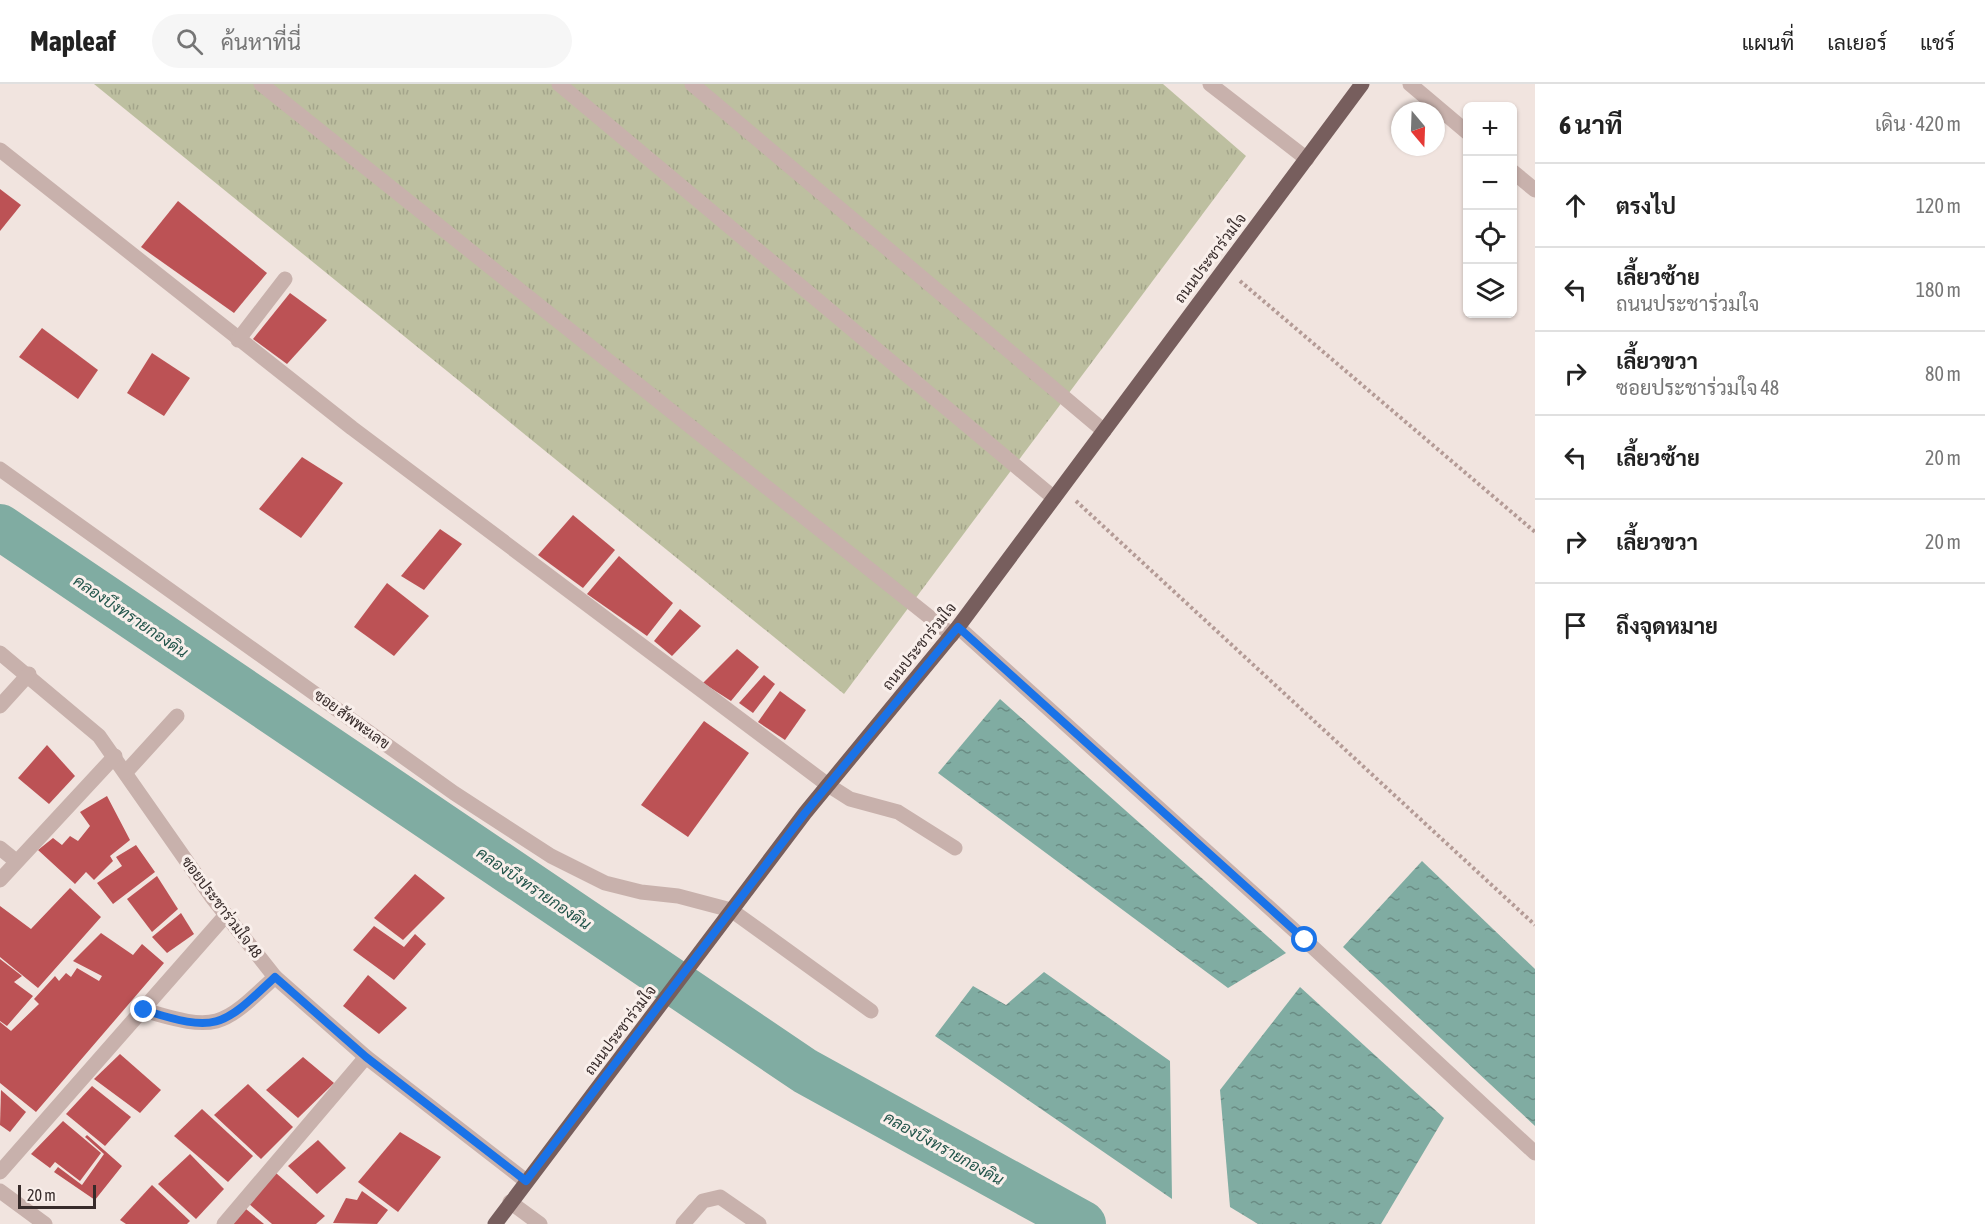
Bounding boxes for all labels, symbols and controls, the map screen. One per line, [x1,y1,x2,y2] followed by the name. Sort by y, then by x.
[152,14,572,68] search box
[30,25,116,57] text: Mapleaf
[173,25,206,58] icon: search
[221,29,301,55] text: ค้นหาที่นี่
[1742,30,1794,54] text: แผนที่
[1827,30,1887,54] text: เลเยอร์
[1920,30,1955,54] text: แชร์
[1391,102,1445,156] north arrow
[1463,102,1517,318] map controls
[1463,102,1517,156] button: +
[1559,110,1623,140] text: 6 นาที
[1875,112,1961,135] text: เดิน · 420 m
[1463,156,1517,210] button: −
[1559,189,1592,222] icon: ahead
[1616,193,1676,219] text: ตรงไป
[1916,194,1961,217] text: 120 m
[1170,209,1249,306] street label: ถนนประชาร่วมใจ
[1463,210,1517,264] button: locate
[1463,264,1517,318] button: layers
[1616,264,1700,290] text: เลี้ยวซ้าย
[1559,273,1592,306] icon: left
[1916,278,1961,301] text: 180 m
[1616,292,1759,315] text: ถนนประชาร่วมใจ
[1616,348,1698,374] text: เลี้ยวขวา
[1559,357,1592,390] icon: right
[1925,362,1961,385] text: 80 m
[1616,376,1779,399] text: ซอยประชาร่วมใจ 48
[1559,441,1592,474] icon: left
[1616,445,1700,471] text: เลี้ยวซ้าย
[1925,446,1961,469] text: 20 m
[1559,525,1592,558] icon: right
[1616,529,1698,555] text: เลี้ยวขวา
[1925,530,1961,553] text: 20 m
[70,570,192,661] water label: คลองบึงทรายกองดิน
[878,598,959,693] street label: ถนนประชาร่วมใจ
[1559,609,1592,642] icon: arrive
[1616,613,1718,639] text: ถึงจุดหมาย
[311,686,393,752] street label: ซอย สัพพะเลข
[473,842,595,933] water label: คลองบึงทรายกองดิน
[178,852,266,961] street label: ซอยประชาร่วมใจ 48
[1291,926,1317,952] route start
[580,981,659,1078] street label: ถนนประชาร่วมใจ
[130,996,156,1022] route end
[881,1107,1007,1188] water label: คลองบึงทรายกองดิน
[18,1182,96,1210] scale bar
[27,1186,56,1204] text: 20 m

